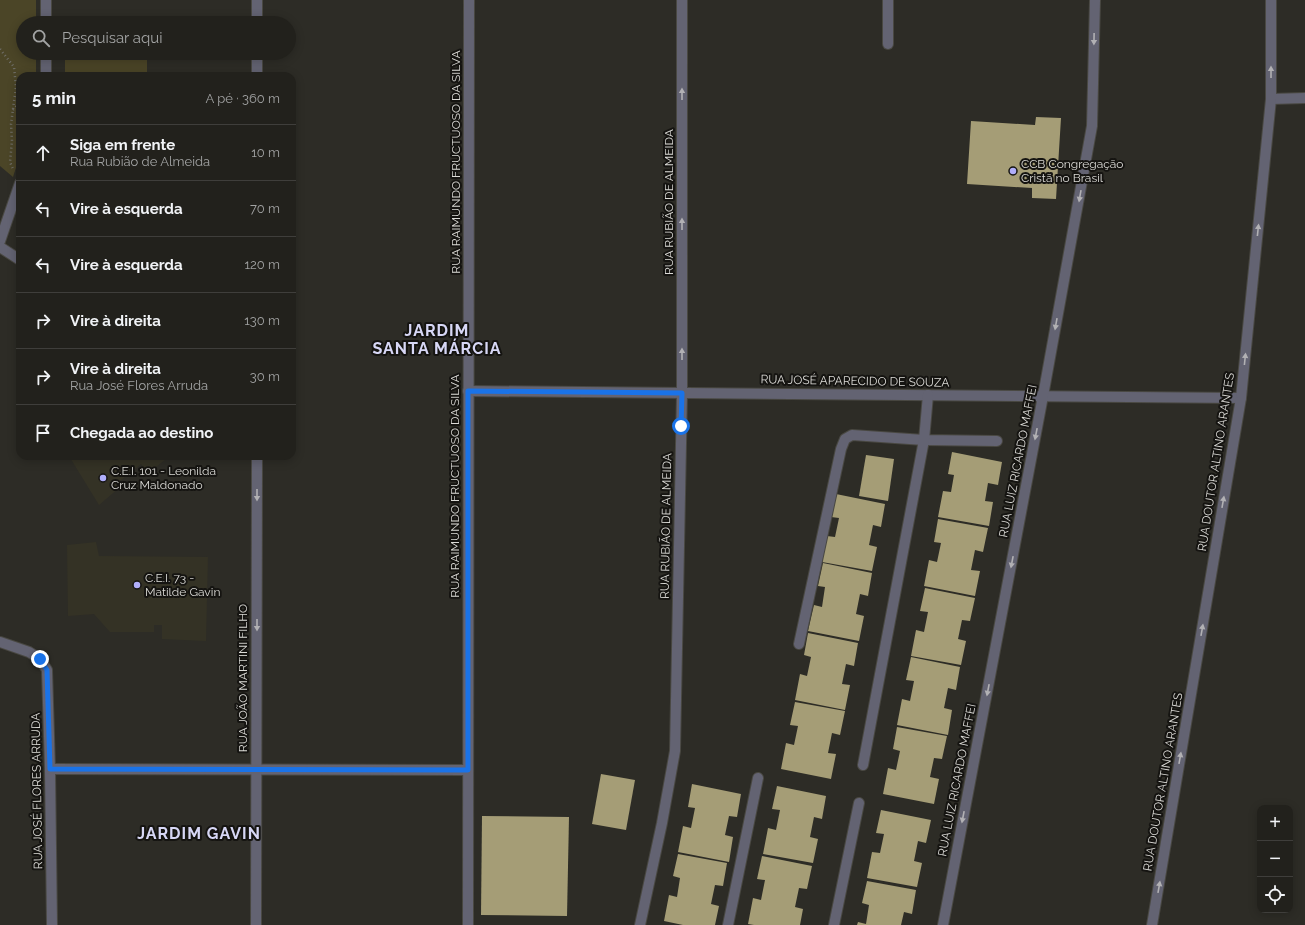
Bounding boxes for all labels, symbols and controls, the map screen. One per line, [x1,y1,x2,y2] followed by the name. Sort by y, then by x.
[16,16,296,60] search box
[30,27,52,49] icon: search
[62,29,162,47] text: Pesquisar aqui
[1091,33,1097,46] one-way arrow
[449,50,463,274] street label: RUA RAIMUNDO FRUCTUOSO DA SILVA
[1268,65,1274,78] one-way arrow
[679,87,685,100] one-way arrow
[32,88,76,108] text: 5 min
[206,91,280,106] text: A pé · 360 m
[662,129,676,275] street label: RUA RUBIÃO DE ALMEIDA
[70,136,175,154] text: Siga em frente
[32,142,54,164] icon: ahead
[251,145,280,160] text: 10 m
[70,154,210,169] text: Rua Rubião de Almeida
[1021,157,1124,185] place label: CCB Congregação Cristã no Brasil
[1008,166,1018,176] marker: CCB Congregação Cristã no Brasil
[1076,190,1082,202] one-way arrow
[32,198,54,220] icon: left
[70,200,183,218] text: Vire à esquerda
[250,201,280,216] text: 70 m
[679,217,685,230] one-way arrow
[1255,224,1261,236] one-way arrow
[32,254,54,276] icon: left
[70,256,183,274] text: Vire à esquerda
[244,257,280,272] text: 120 m
[32,310,54,332] icon: right
[70,312,161,330] text: Vire à direita
[244,313,280,328] text: 130 m
[1053,318,1059,330] one-way arrow
[373,321,501,358] district label: JARDIM SANTA MÁRCIA
[679,347,685,360] one-way arrow
[1241,353,1248,365] one-way arrow
[70,360,161,378] text: Vire à direita
[32,366,54,388] icon: right
[250,369,280,384] text: 30 m
[760,372,950,390] street label: RUA JOSÉ APARECIDO DE SOUZA
[1195,372,1237,552] street label: RUA DOUTOR ALTINO ARANTES
[448,374,462,598] street label: RUA RAIMUNDO FRUCTUOSO DA SILVA
[70,378,208,393] text: Rua José Flores Arruda
[996,383,1040,539] street label: RUA LUIZ RICARDO MAFFEI
[672,417,690,435] route start
[32,422,54,444] icon: arrive
[70,424,213,442] text: Chegada ao destino
[1033,428,1039,440] one-way arrow
[658,453,674,599] street label: RUA RUBIÃO DE ALMEIDA
[111,464,216,492] place label: C.E.I. 101 - Leonilda Cruz Maldonado
[98,473,108,483] marker: C.E.I. 101 - Leonilda Cruz Maldonado
[254,489,260,502] one-way arrow
[1220,496,1226,508] one-way arrow
[1008,556,1014,568] one-way arrow
[145,571,220,599] place label: C.E.I. 73 - Matilde Gavin
[132,580,142,590] marker: C.E.I. 73 - Matilde Gavin
[236,604,250,752] street label: RUA JOÃO MARTINI FILHO
[254,619,260,632] one-way arrow
[1199,624,1205,636] one-way arrow
[31,650,49,668] route end
[984,684,990,696] one-way arrow
[1140,692,1186,872] street label: RUA DOUTOR ALTINO ARANTES
[935,702,979,858] street label: RUA LUIZ RICARDO MAFFEI
[29,713,45,869] street label: RUA JOSÉ FLORES ARRUDA
[1177,752,1183,764] one-way arrow
[1257,805,1293,913] map controls
[1257,805,1293,841] button: +
[960,811,966,823] one-way arrow
[137,824,261,843] district label: JARDIM GAVIN
[1257,841,1293,877] button: −
[1257,877,1293,913] button: locate
[1156,880,1162,893] one-way arrow

